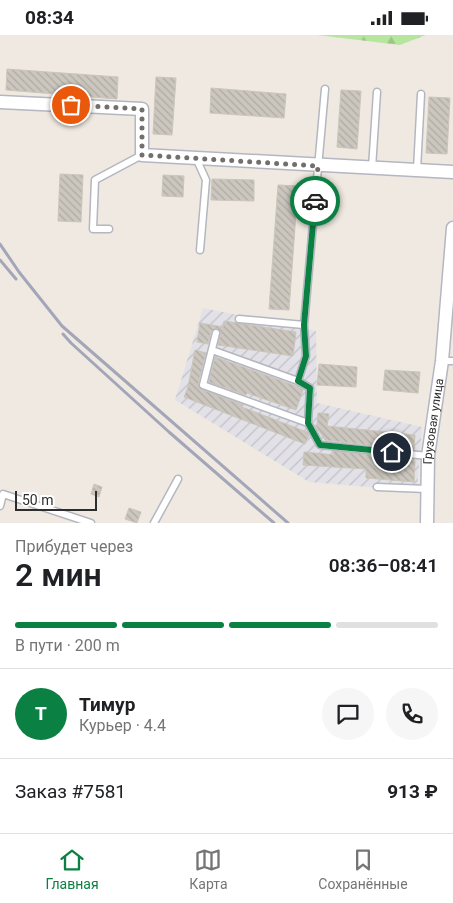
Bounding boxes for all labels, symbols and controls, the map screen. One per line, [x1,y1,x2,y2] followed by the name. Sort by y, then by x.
[25,6,74,29] text: 08:34
[50,84,92,126] pin
[57,91,85,119] icon: bag
[290,176,340,226] courier
[301,187,329,215] icon: car
[421,377,446,464] street label: Грузовая улица
[371,431,413,473] pin
[378,438,406,466] icon: home
[15,488,98,511] scale bar
[22,492,54,508] text: 50 m
[15,537,133,556] text: Прибудет через
[329,554,438,577] text: 08:36–08:41
[15,556,102,594] text: 2 мин
[15,636,120,655] text: В пути · 200 m
[322,688,374,740] button: chat
[386,688,438,740] button: phone
[79,693,135,716] text: Тимур
[35,702,47,725] text: Т
[79,716,166,735] text: Курьер · 4.4
[15,780,126,803] text: Заказ #7581
[387,780,438,803] text: 913 ₽
[45,846,99,892] tab: Главная
[189,846,228,892] tab: Карта
[318,846,408,892] tab: Сохранённые

